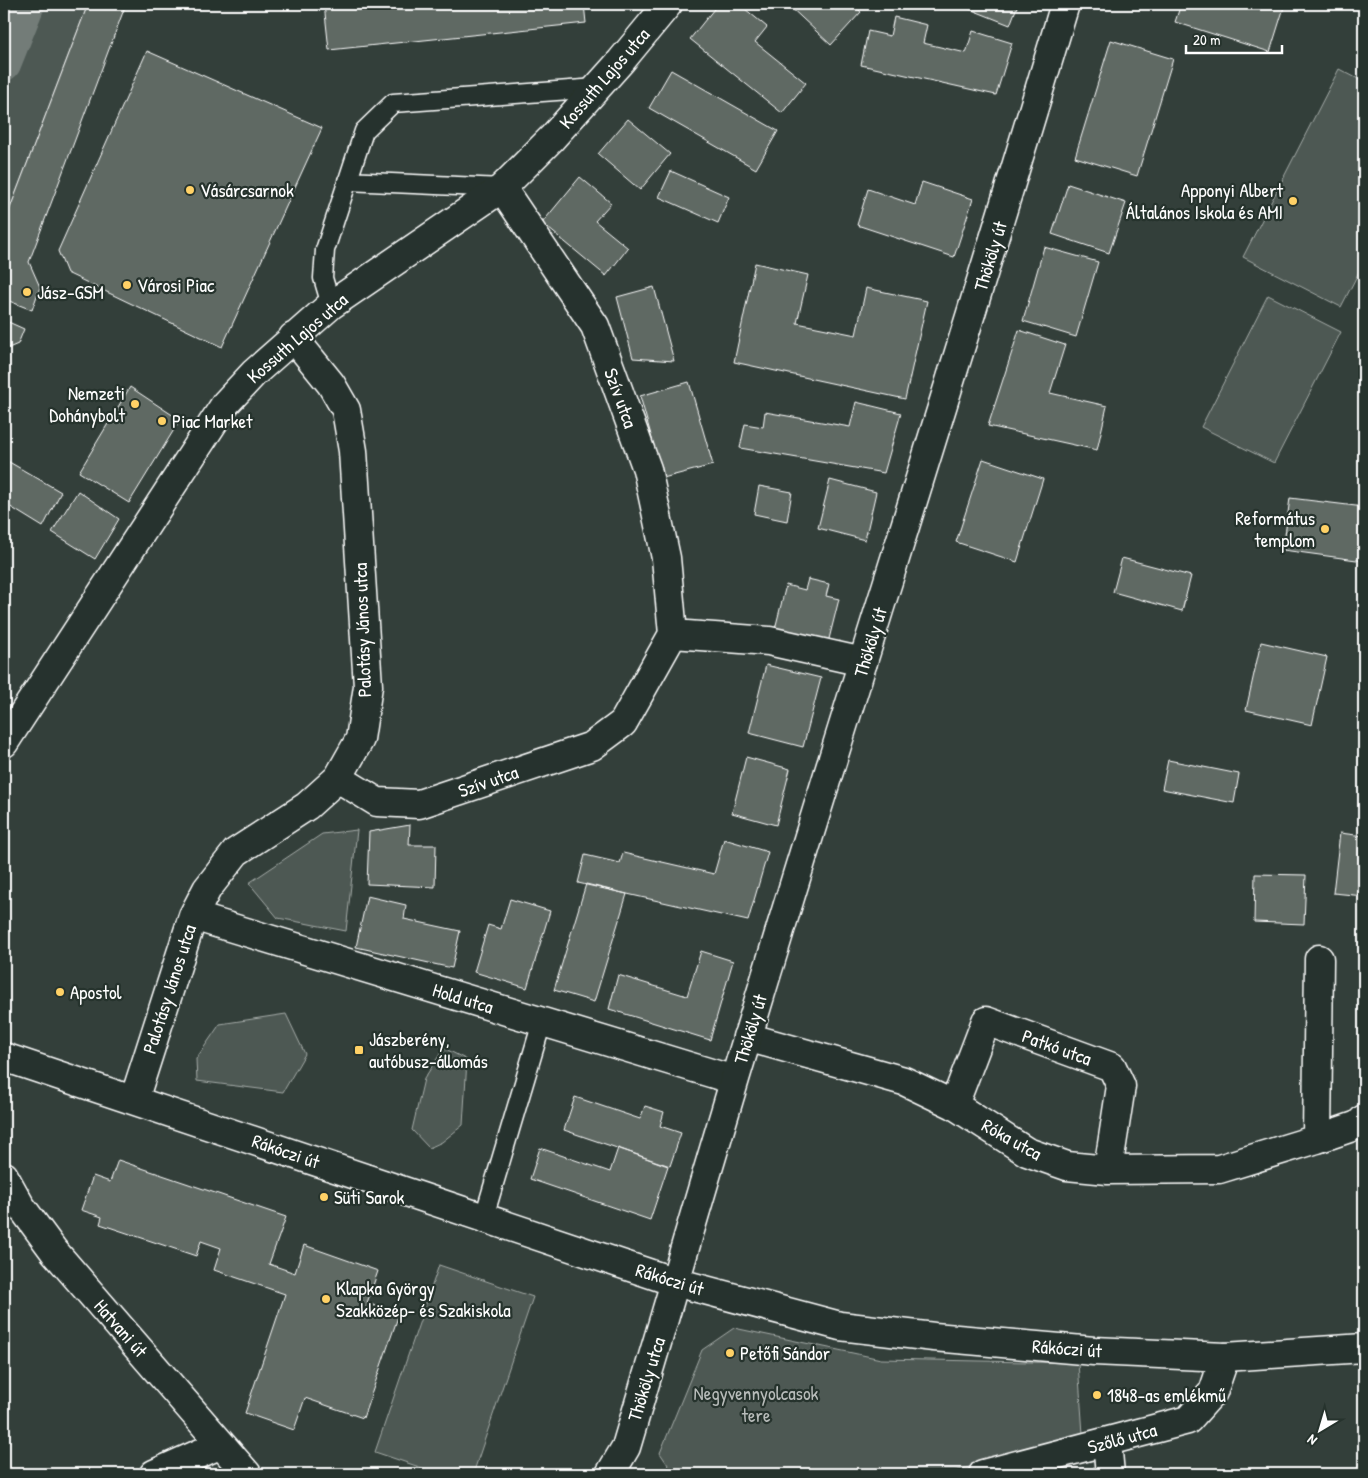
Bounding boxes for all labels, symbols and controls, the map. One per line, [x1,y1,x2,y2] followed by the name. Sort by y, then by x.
[553,22,655,134] street label: Kossuth Lajos utca
[1186,22,1282,54] scale bar
[1193,29,1220,50] text: 20 m
[200,177,294,203] place label: Vásárcsarnok
[1126,177,1283,225] place label: Apponyi Albert Általános Iskola és AMI
[184,184,196,196] marker: Vásárcsarnok
[1287,195,1299,207] marker: Apponyi Albert Általános Iskola és AMI
[967,217,1013,294] street label: Thököly út
[137,272,215,298] place label: Városi Piac
[37,279,104,305] place label: Jász-GSM
[121,279,133,291] marker: Városi Piac
[21,286,33,298] marker: Jász-GSM
[241,287,353,389] street label: Kossuth Lajos utca
[598,364,644,432] street label: Szív utca
[49,380,125,428] place label: Nemzeti Dohánybolt
[129,398,141,410] marker: Nemzeti Dohánybolt
[172,408,253,434] place label: Piac Market
[156,415,168,427] marker: Piac Market
[1235,505,1315,553] place label: Református templom
[1319,523,1331,535] marker: Református templom
[347,562,377,698] street label: Palotásy János utca
[847,603,893,680] street label: Thököly út
[454,758,522,803] street label: Szív utca
[136,921,202,1057] street label: Palotásy János utca
[429,976,497,1020] street label: Hold utca
[70,979,123,1005] place label: Apostol
[54,986,66,998] marker: Apostol
[727,990,773,1067] street label: Thököly út
[1019,1022,1096,1072] street label: Patkó utca
[369,1026,488,1074] place label: Jászberény, autóbusz-állomás
[353,1044,365,1056] marker: Jászberény, autóbusz-állomás
[977,1112,1047,1166] street label: Róka utca
[249,1127,324,1175] street label: Rákóczi út
[334,1184,405,1210] place label: Süti Sarok
[318,1191,330,1203] marker: Süti Sarok
[633,1256,708,1302] street label: Rákóczi út
[336,1275,511,1323] place label: Klapka György Szakközép- és Szakiskola
[88,1293,154,1363] street label: Hatvani út
[320,1293,332,1305] marker: Klapka György Szakközép- és Szakiskola
[621,1333,671,1424] street label: Thököly utca
[1031,1333,1103,1363] street label: Rákóczi út
[740,1340,831,1366] place label: Petőfi Sándor
[724,1347,736,1359] marker: Petőfi Sándor
[694,1380,819,1428] park label: Negyvennyolcasok tere
[1107,1382,1226,1408] place label: 1848-as emlékmű
[1091,1389,1103,1401] marker: 1848-as emlékmű
[1296,1406,1346,1456] north arrow
[1085,1416,1160,1460] street label: Szőlő utca
[1302,1431,1320,1450] text: N

